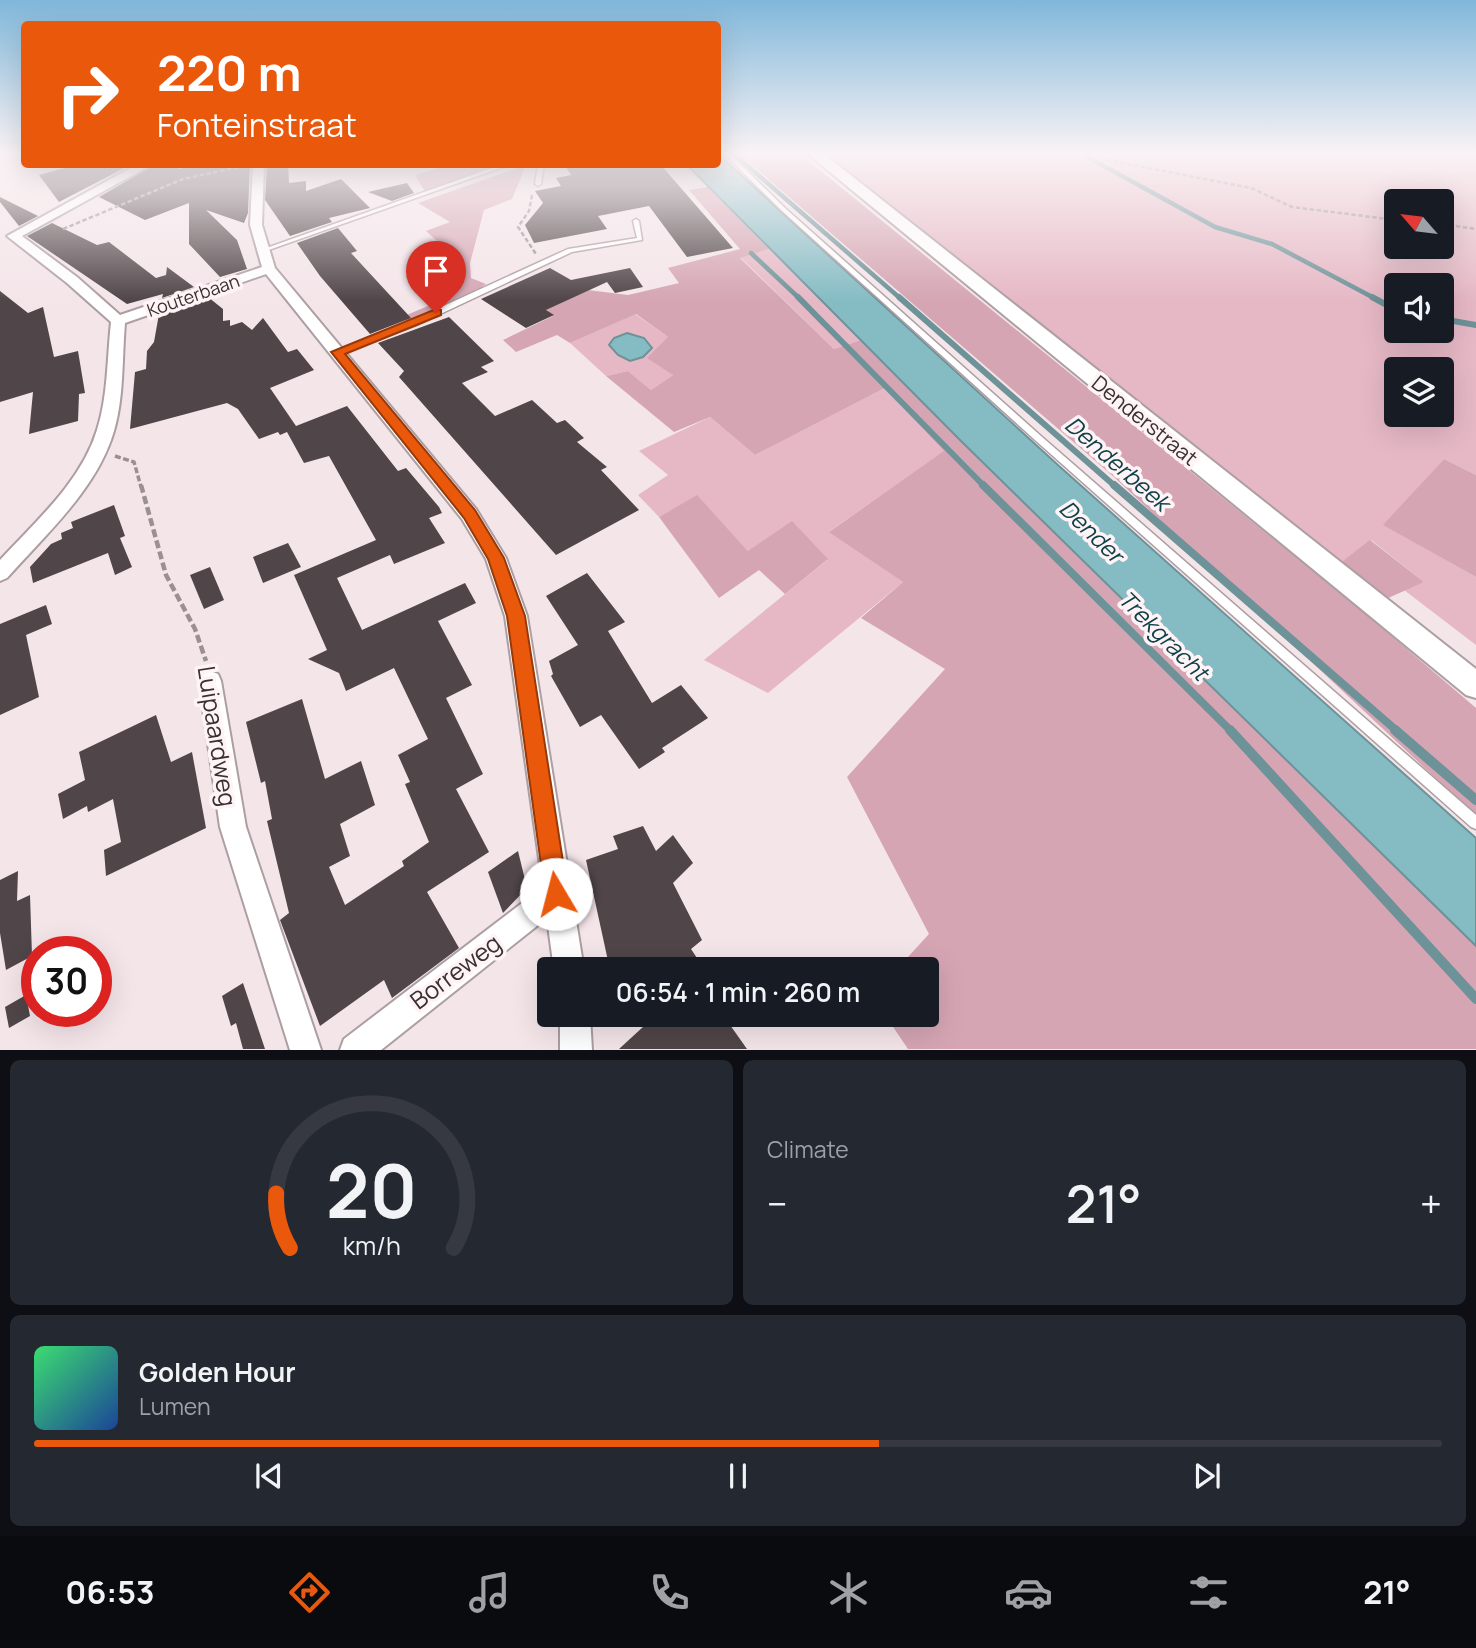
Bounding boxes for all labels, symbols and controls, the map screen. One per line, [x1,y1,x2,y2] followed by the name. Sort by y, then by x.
[157,39,301,106] text: 220 m
[42,49,133,140] icon: right
[157,103,357,147] text: Fonteinstraat
[1384,189,1454,259] north arrow
[1384,189,1454,427] map controls
[406,241,466,313] pin
[417,252,455,290] icon: arrive
[143,268,243,322] street label: Kouterbaan
[1384,273,1454,343] button: sound
[1384,357,1454,427] button: layers
[1086,369,1204,471] street label: Denderstraat
[1059,408,1180,520] water label: Denderbeek
[1053,493,1133,571] water label: Dender
[1112,583,1218,689] water label: Trekgracht
[191,663,245,809] street label: Luipaardweg
[519,857,593,931] position arrow
[403,926,507,1016] street label: Borreweg
[21,936,112,1027] speed limit sign: 30
[616,974,860,1010] text: 06:54 · 1 min · 260 m
[767,1133,849,1165] text: Climate
[326,1141,417,1241] text: 20
[1066,1168,1142,1239] text: 21°
[767,1177,788,1229] text: −
[1420,1177,1442,1229] text: +
[342,1228,401,1263] text: km/h
[139,1354,296,1390] text: Golden Hour
[139,1390,211,1422] text: Lumen
[250,1457,288,1495] icon: previous
[719,1457,757,1495] icon: pause
[1188,1457,1226,1495] icon: next
[285,1568,334,1617] icon: directions
[465,1568,514,1617] icon: music
[645,1568,694,1617] icon: phone
[824,1568,873,1617] icon: climate
[1004,1568,1053,1617] icon: car
[1184,1568,1233,1617] icon: filters
[65,1570,155,1614] text: 06:53
[1363,1570,1411,1614] text: 21°

